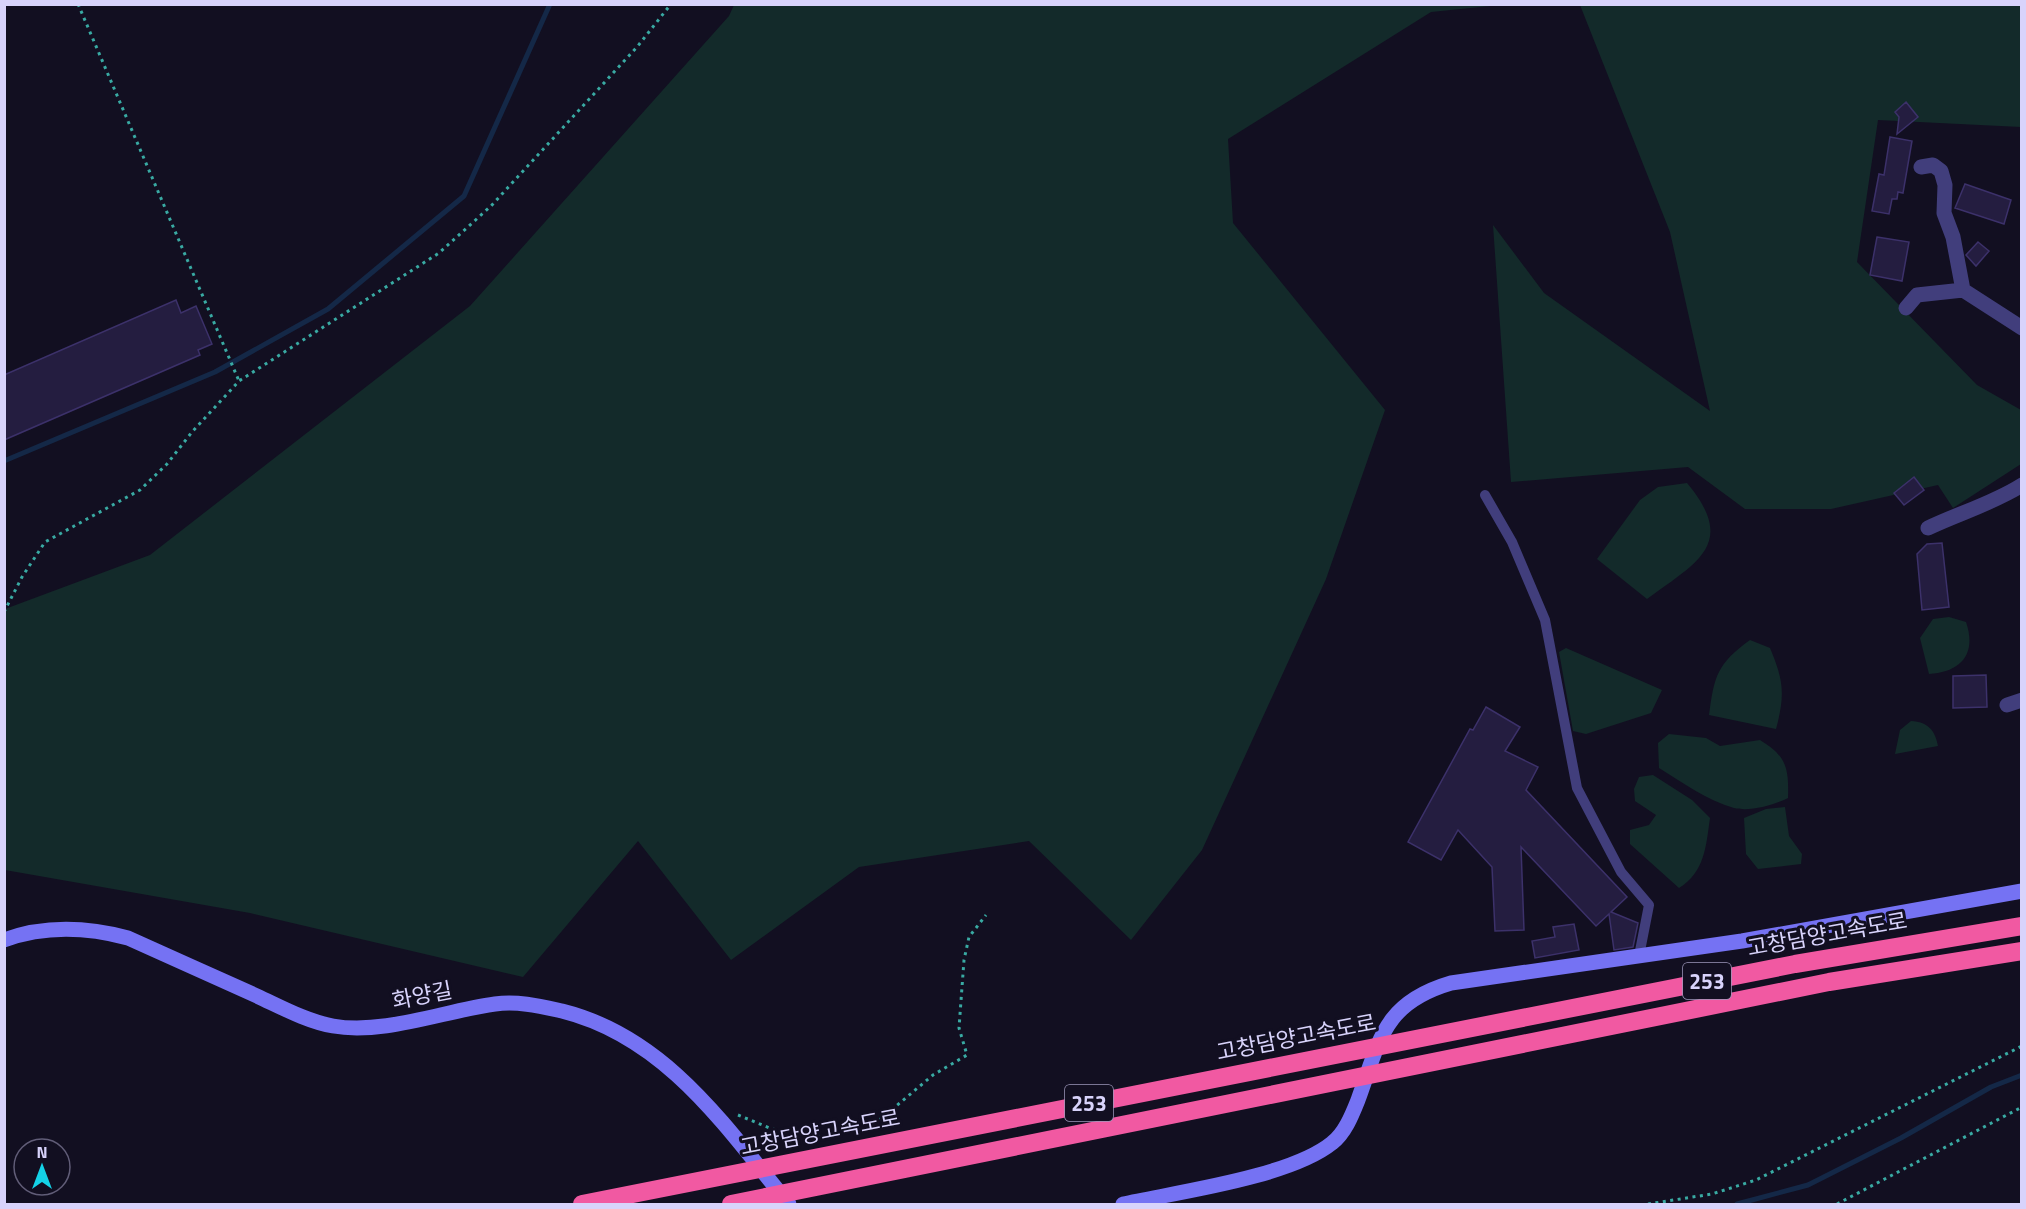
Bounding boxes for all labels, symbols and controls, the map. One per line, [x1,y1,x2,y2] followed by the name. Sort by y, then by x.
[1744,903,1910,965] street label: 고창담양고속도로
[1683,963,1731,999] road number: 253
[389,973,455,1017] street label: 화양길
[1213,1005,1379,1069] street label: 고창담양고속도로
[1065,1085,1113,1121] road number: 253
[737,1100,903,1164] street label: 고창담양고속도로
[12,1137,72,1197] north arrow
[36,1140,48,1164] text: N

